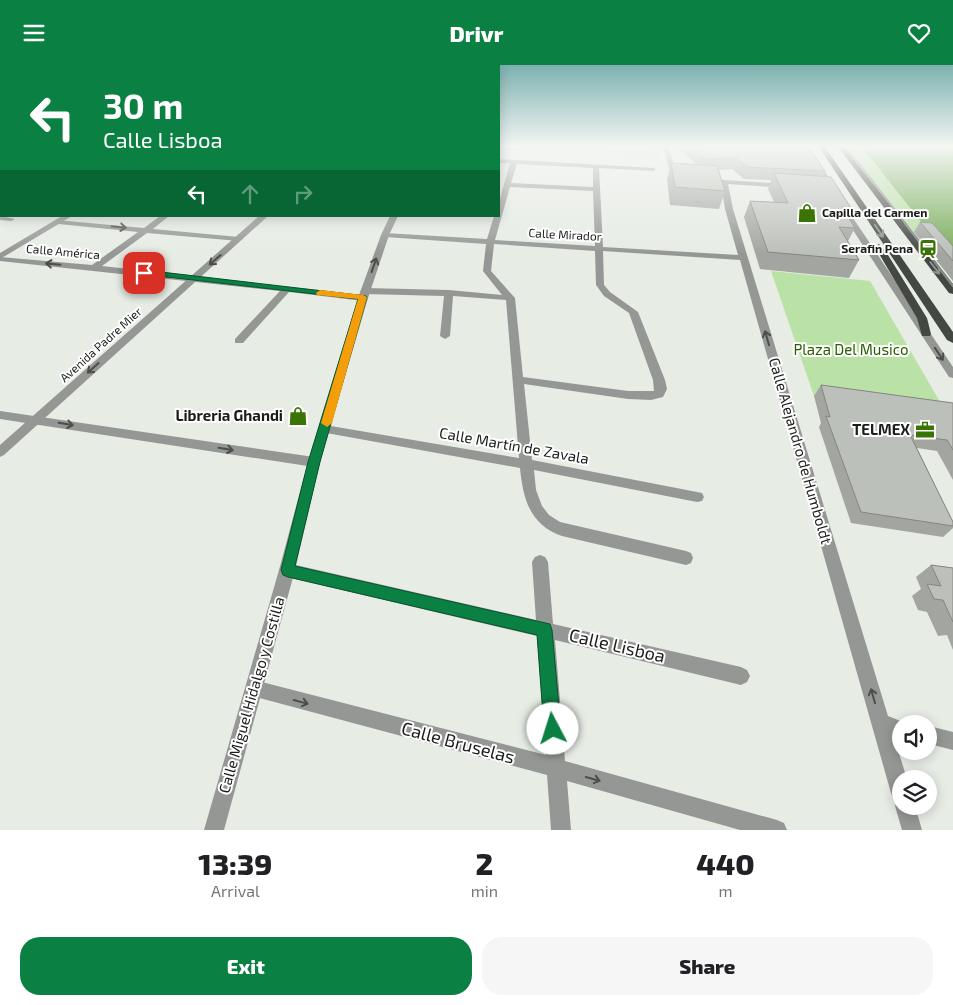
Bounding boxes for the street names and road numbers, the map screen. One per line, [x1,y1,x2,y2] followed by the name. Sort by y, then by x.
[528,225,602,243] street label: Calle Mirador
[26,241,101,261] street label: Calle América
[57,304,144,385] street label: Avenida Padre Mier
[765,355,836,547] street label: Calle Alejandro de Humboldt
[438,423,590,467] street label: Calle Martín de Zavala
[214,594,288,795] street label: Calle Miguel Hidalgo y Costilla
[567,623,667,667] street label: Calle Lisboa
[399,716,517,768] street label: Calle Bruselas

